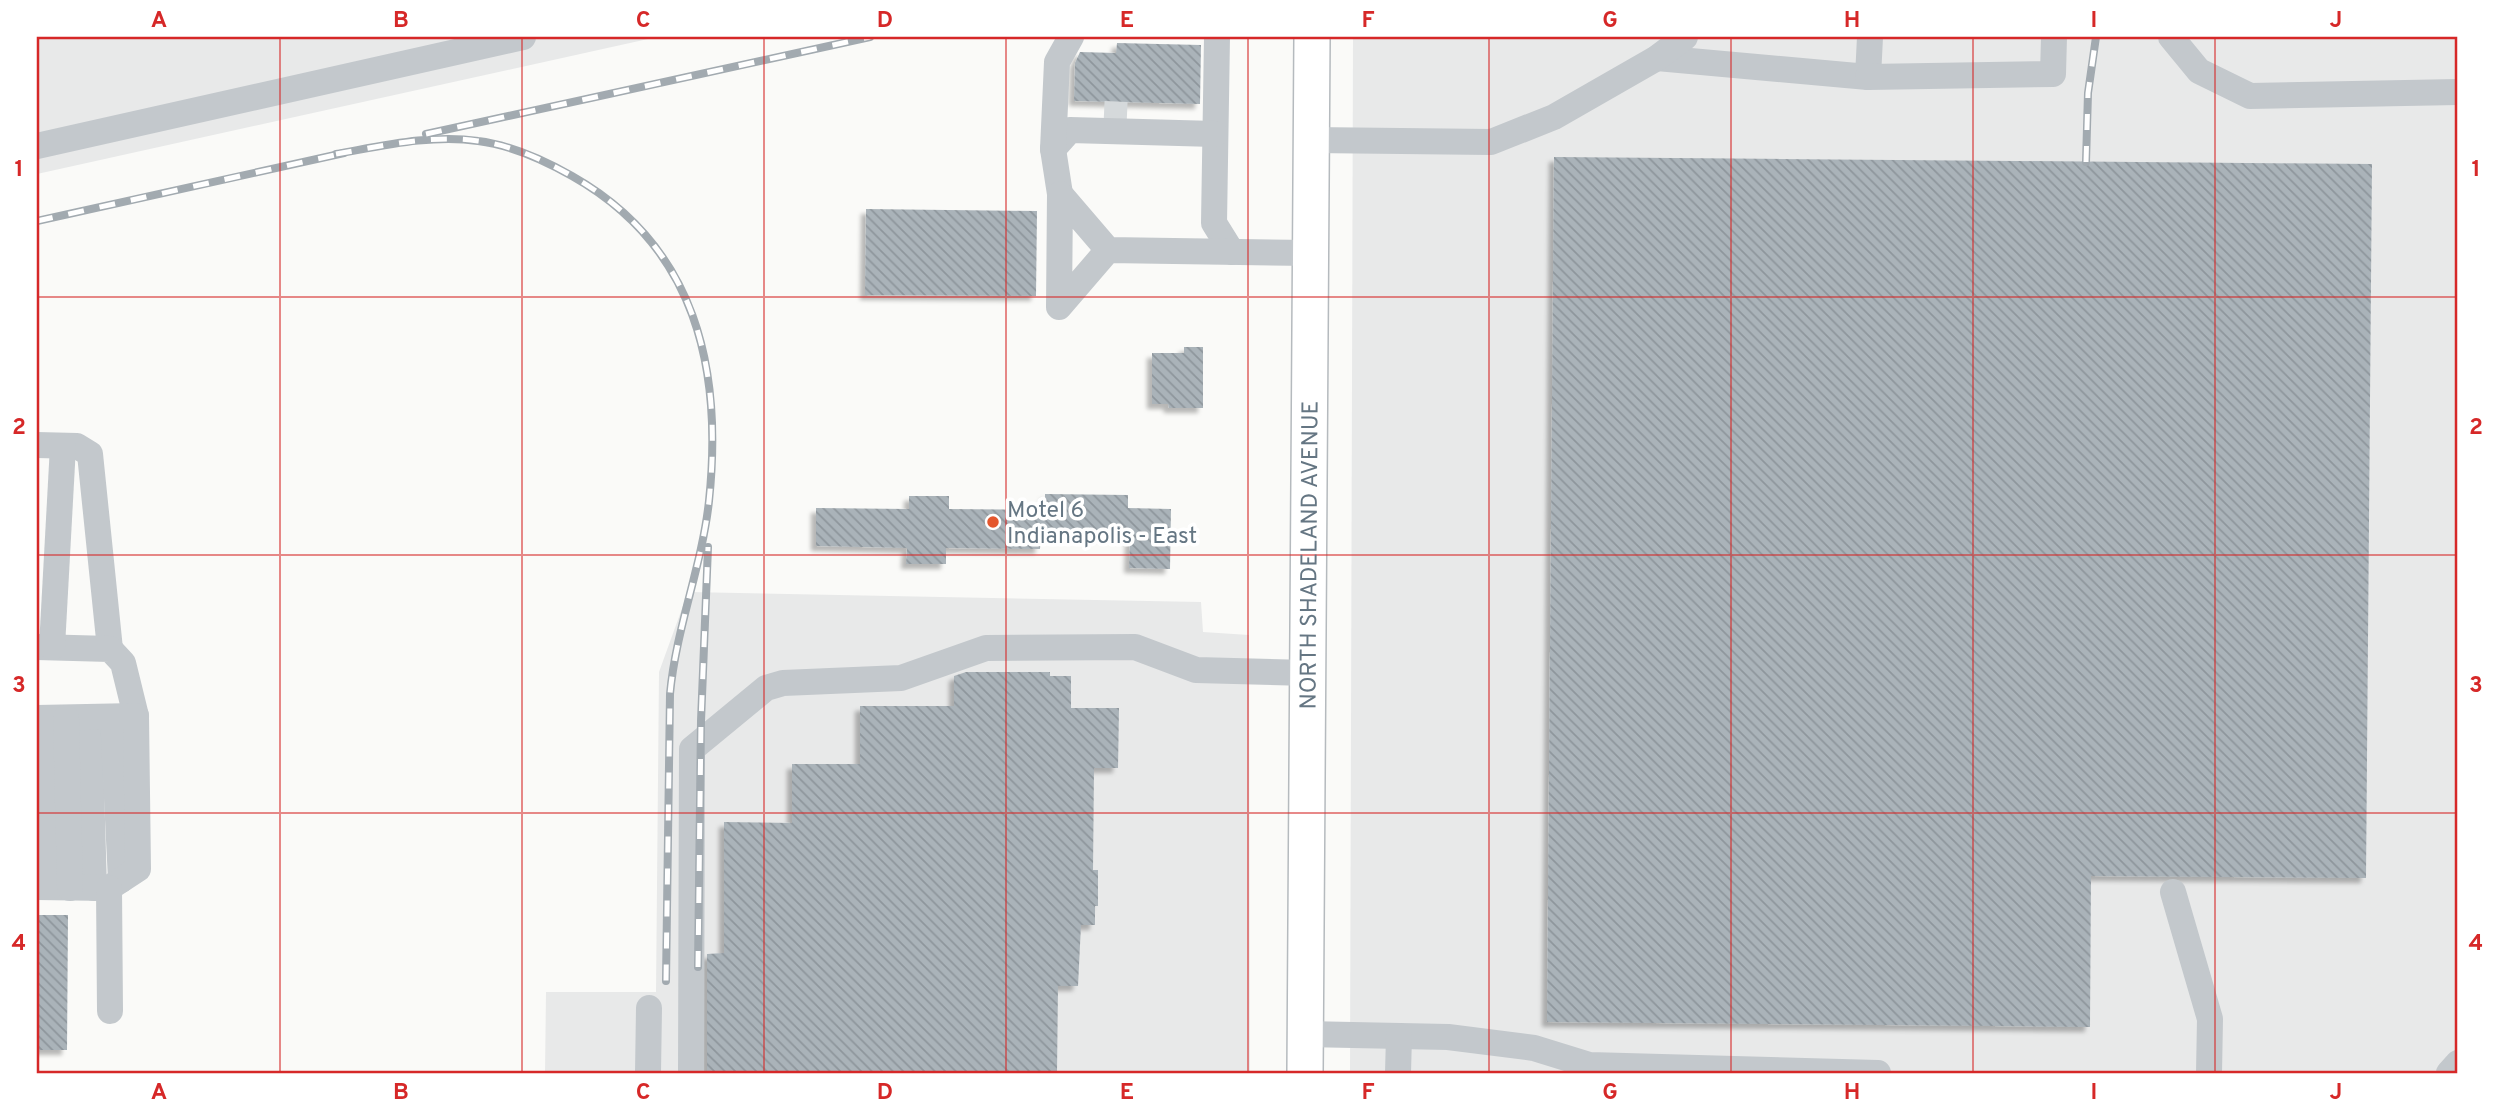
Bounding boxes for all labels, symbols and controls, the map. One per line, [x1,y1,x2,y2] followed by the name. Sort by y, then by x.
[151,7,167,36] text: A
[393,7,409,36] text: B
[636,7,650,36] text: C
[877,7,893,36] text: D
[1120,7,1134,36] text: E
[1361,7,1375,36] text: F
[1602,7,1618,36] text: G
[1844,7,1860,36] text: H
[2091,7,2097,36] text: I
[2330,7,2342,36] text: J
[14,156,24,185] text: 1
[2471,156,2481,185] text: 1
[1295,400,1327,710] street label: NORTH SHADELAND AVENUE
[12,414,26,443] text: 2
[2469,414,2483,443] text: 2
[1007,497,1197,552] place label: Motel 6 Indianapolis - East
[985,514,1001,530] marker: Motel 6 Indianapolis - East
[12,672,26,701] text: 3
[2469,672,2483,701] text: 3
[12,930,26,959] text: 4
[2469,930,2483,959] text: 4
[151,1079,167,1108] text: A
[393,1079,409,1108] text: B
[636,1079,650,1108] text: C
[877,1079,893,1108] text: D
[1120,1079,1134,1108] text: E
[1361,1079,1375,1108] text: F
[1602,1079,1618,1108] text: G
[1844,1079,1860,1108] text: H
[2091,1079,2097,1108] text: I
[2330,1079,2342,1108] text: J

